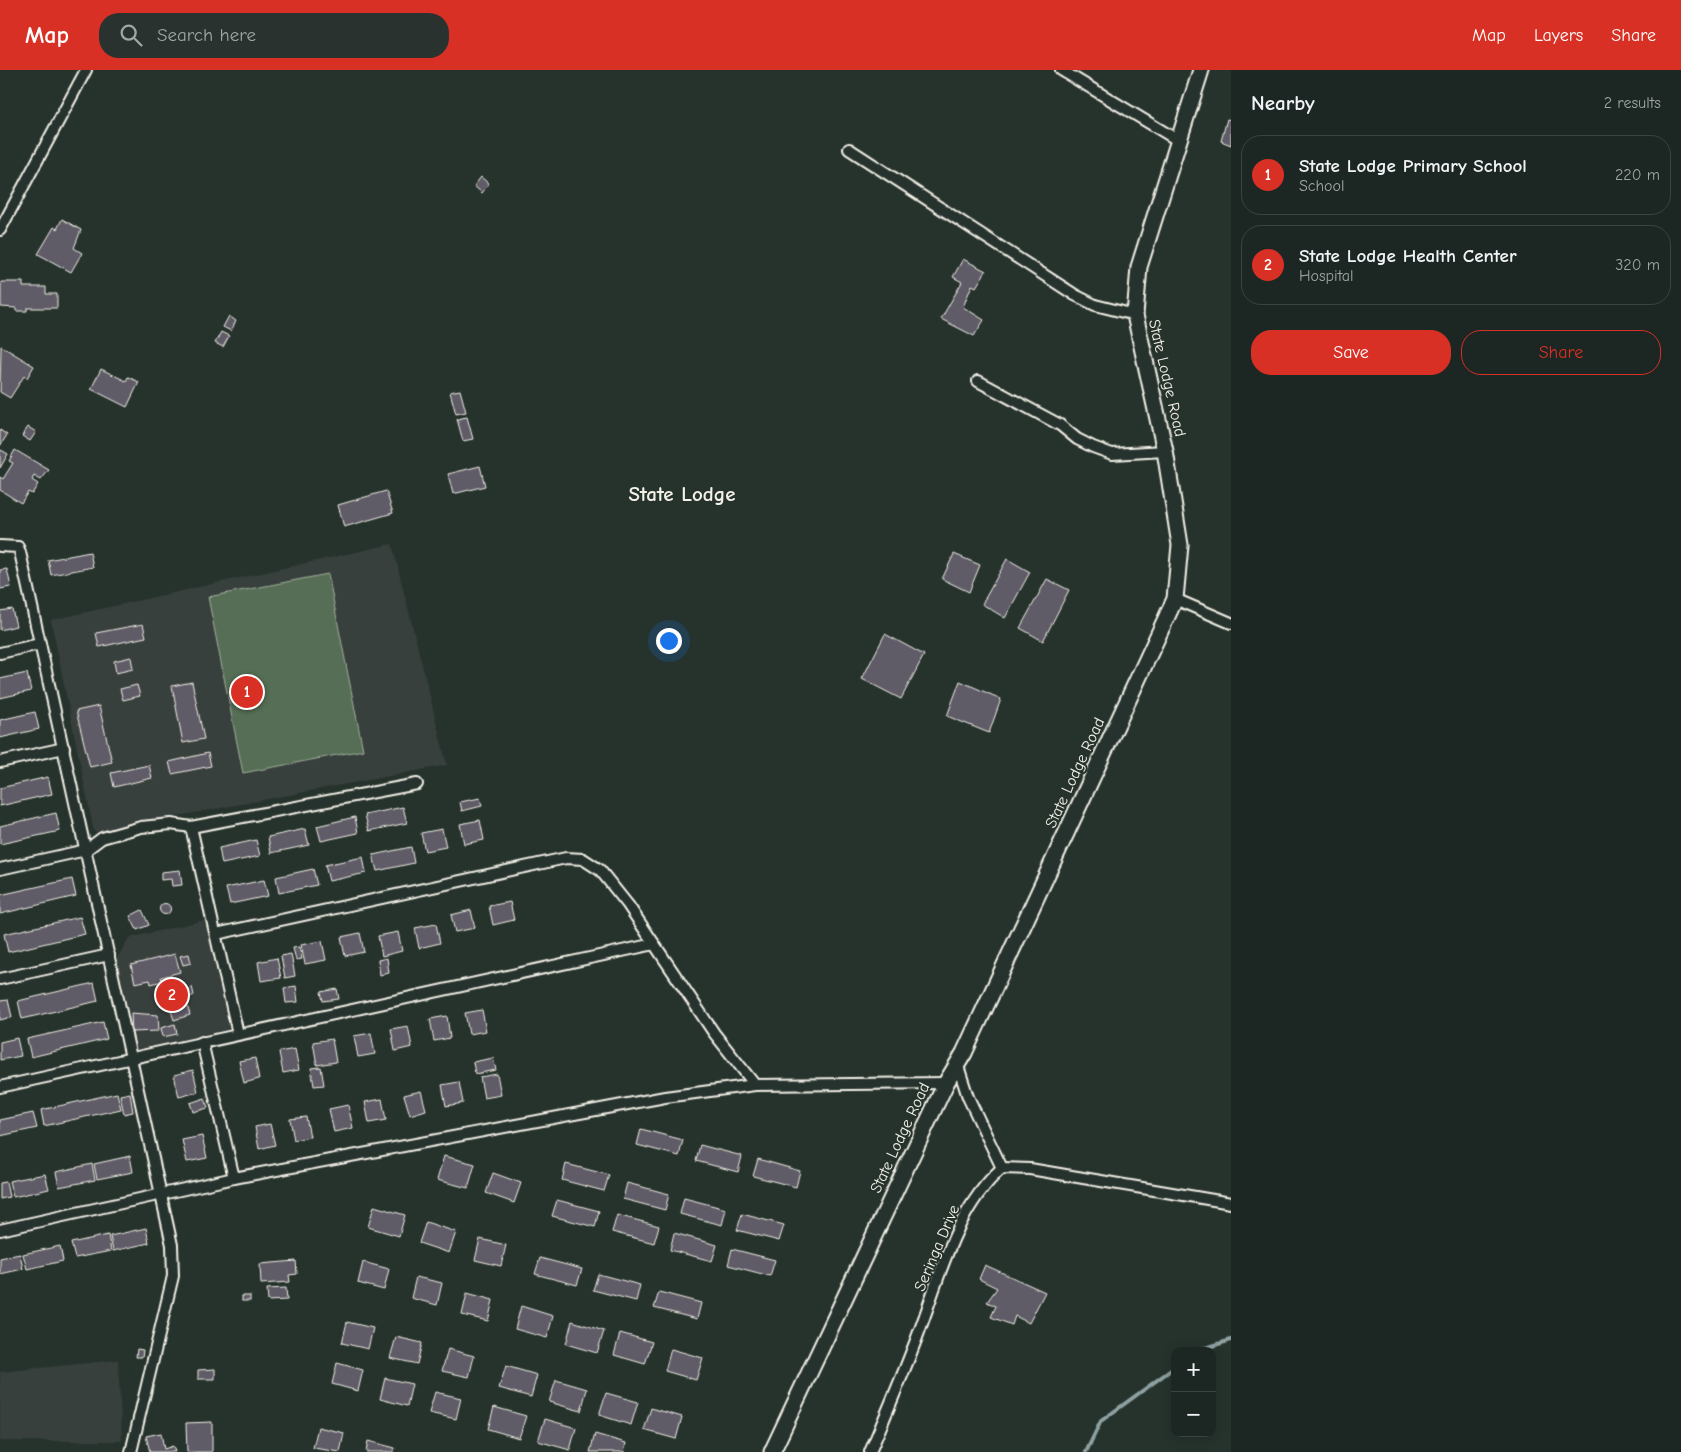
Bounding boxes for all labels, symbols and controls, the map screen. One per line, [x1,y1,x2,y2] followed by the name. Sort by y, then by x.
[99,13,449,58] search box
[25,21,69,49] text: Map
[117,21,145,49] icon: search
[157,24,256,46] text: Search here
[1472,25,1506,46] text: Map
[1534,25,1583,46] text: Layers
[1611,25,1656,46] text: Share
[1251,91,1315,115] text: Nearby
[1604,94,1661,112] text: 2 results
[1299,155,1527,177] text: State Lodge Primary School
[1265,166,1271,184] text: 1
[1615,166,1660,184] text: 220 m
[1299,177,1345,195] text: School
[1299,245,1517,267] text: State Lodge Health Center
[1264,256,1272,274] text: 2
[1615,256,1660,274] text: 320 m
[1299,267,1354,285] text: Hospital
[1145,318,1189,438] street label: State Lodge Road
[1251,330,1451,375] button: Save
[1461,330,1661,375] button: Share
[628,482,736,506] district label: State Lodge
[656,628,682,654] your location
[231,673,263,711] pin: 1
[1042,715,1108,831] street label: State Lodge Road
[156,976,188,1014] pin: 2
[867,1080,933,1196] street label: State Lodge Road
[911,1202,963,1294] street label: Seringa Drive
[1171,1347,1216,1437] map controls
[1171,1347,1216,1392] button: +
[1171,1392,1216,1437] button: −

